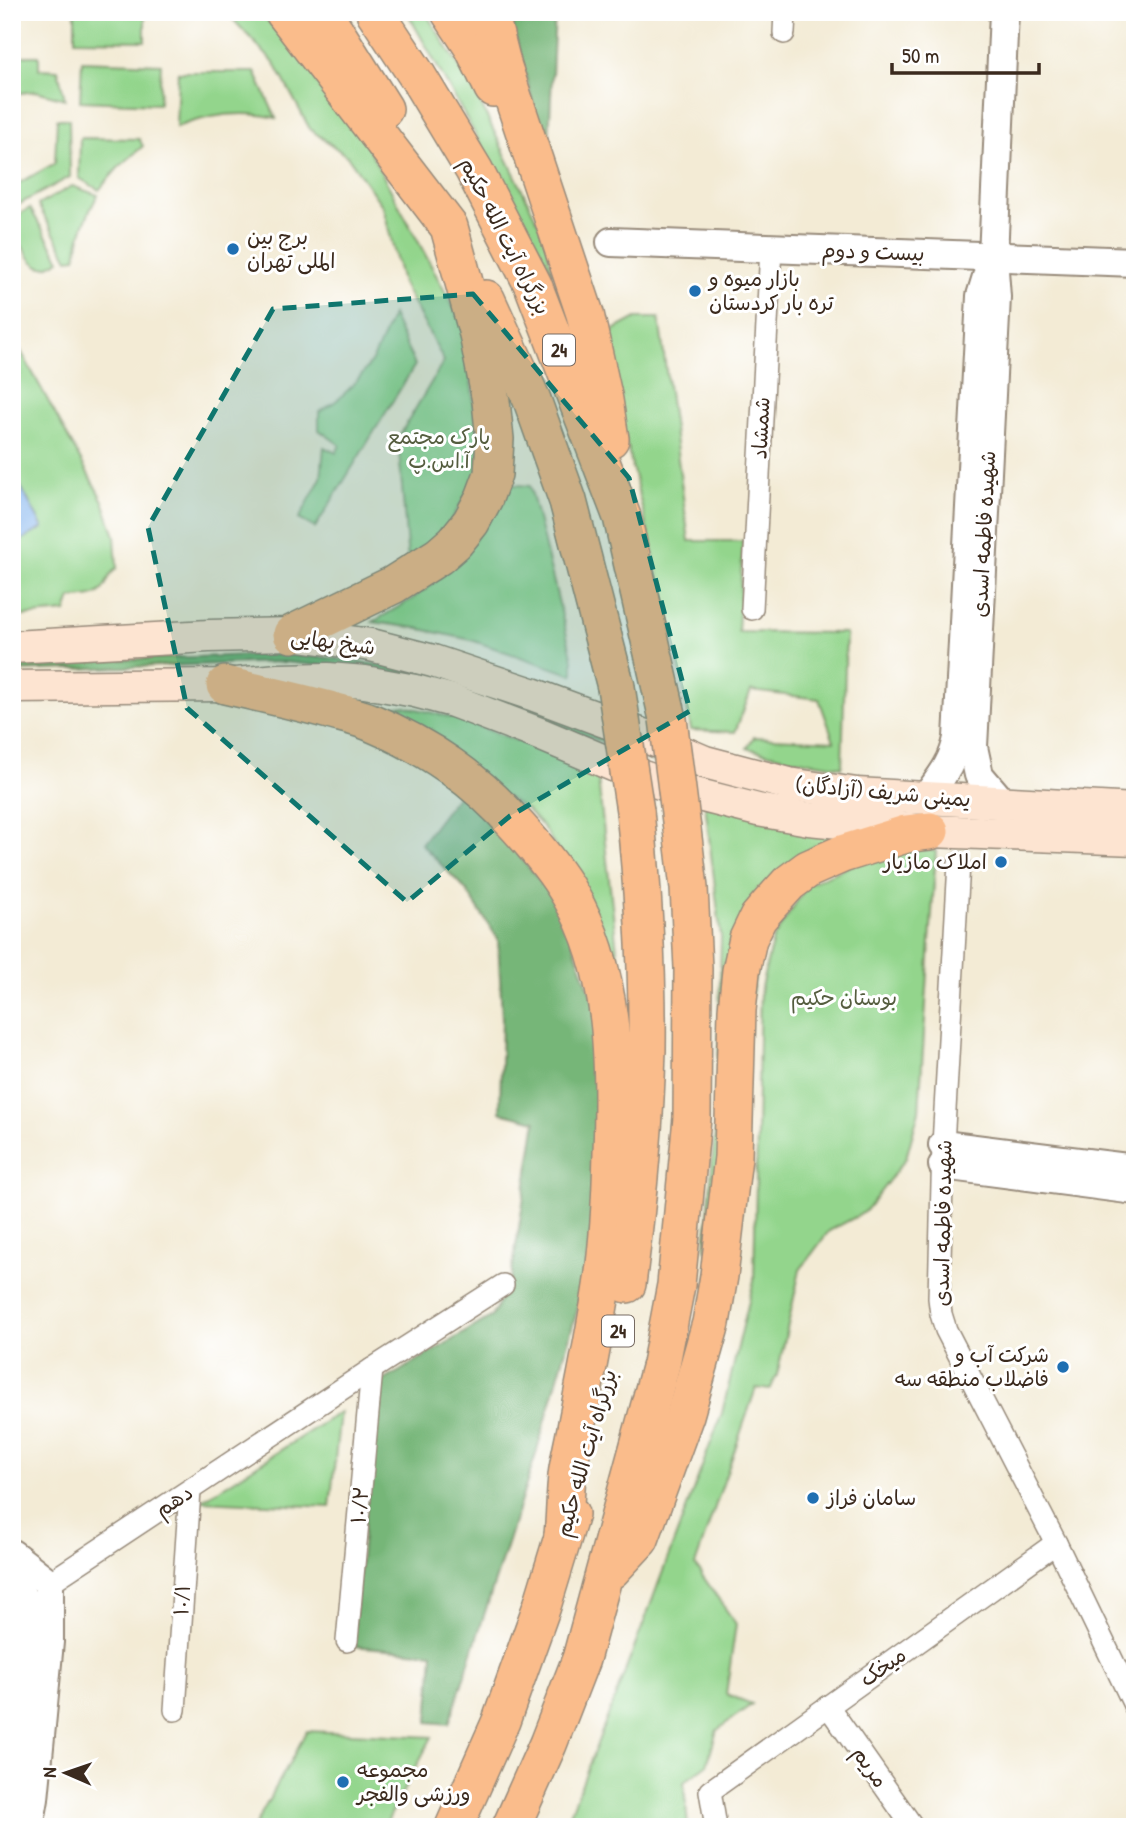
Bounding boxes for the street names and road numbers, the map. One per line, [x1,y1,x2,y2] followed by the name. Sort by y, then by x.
[452,152,558,320] street label: بزرگراه آیت الله حکیم
[821,235,925,270] street label: بیست و دوم
[543,334,575,366] road number: 24
[744,396,777,460] street label: شمشاد
[965,450,1002,618] street label: شهیده فاطمه اسدی
[289,621,377,662] street label: شیخ بهایی
[794,769,972,814] street label: یمینی شریف (آزادگان)
[927,1139,958,1307] street label: شهیده فاطمه اسدی
[602,1316,634,1346] road number: 24
[548,1366,625,1540] street label: بزرگراه آیت الله حکیم
[149,1478,199,1525] street label: دهم
[343,1485,376,1525] street label: ۱۰/۲
[166,1583,197,1616] street label: ۱۰/۱
[854,1640,912,1693] street label: میخک
[844,1740,895,1794] street label: مریم

